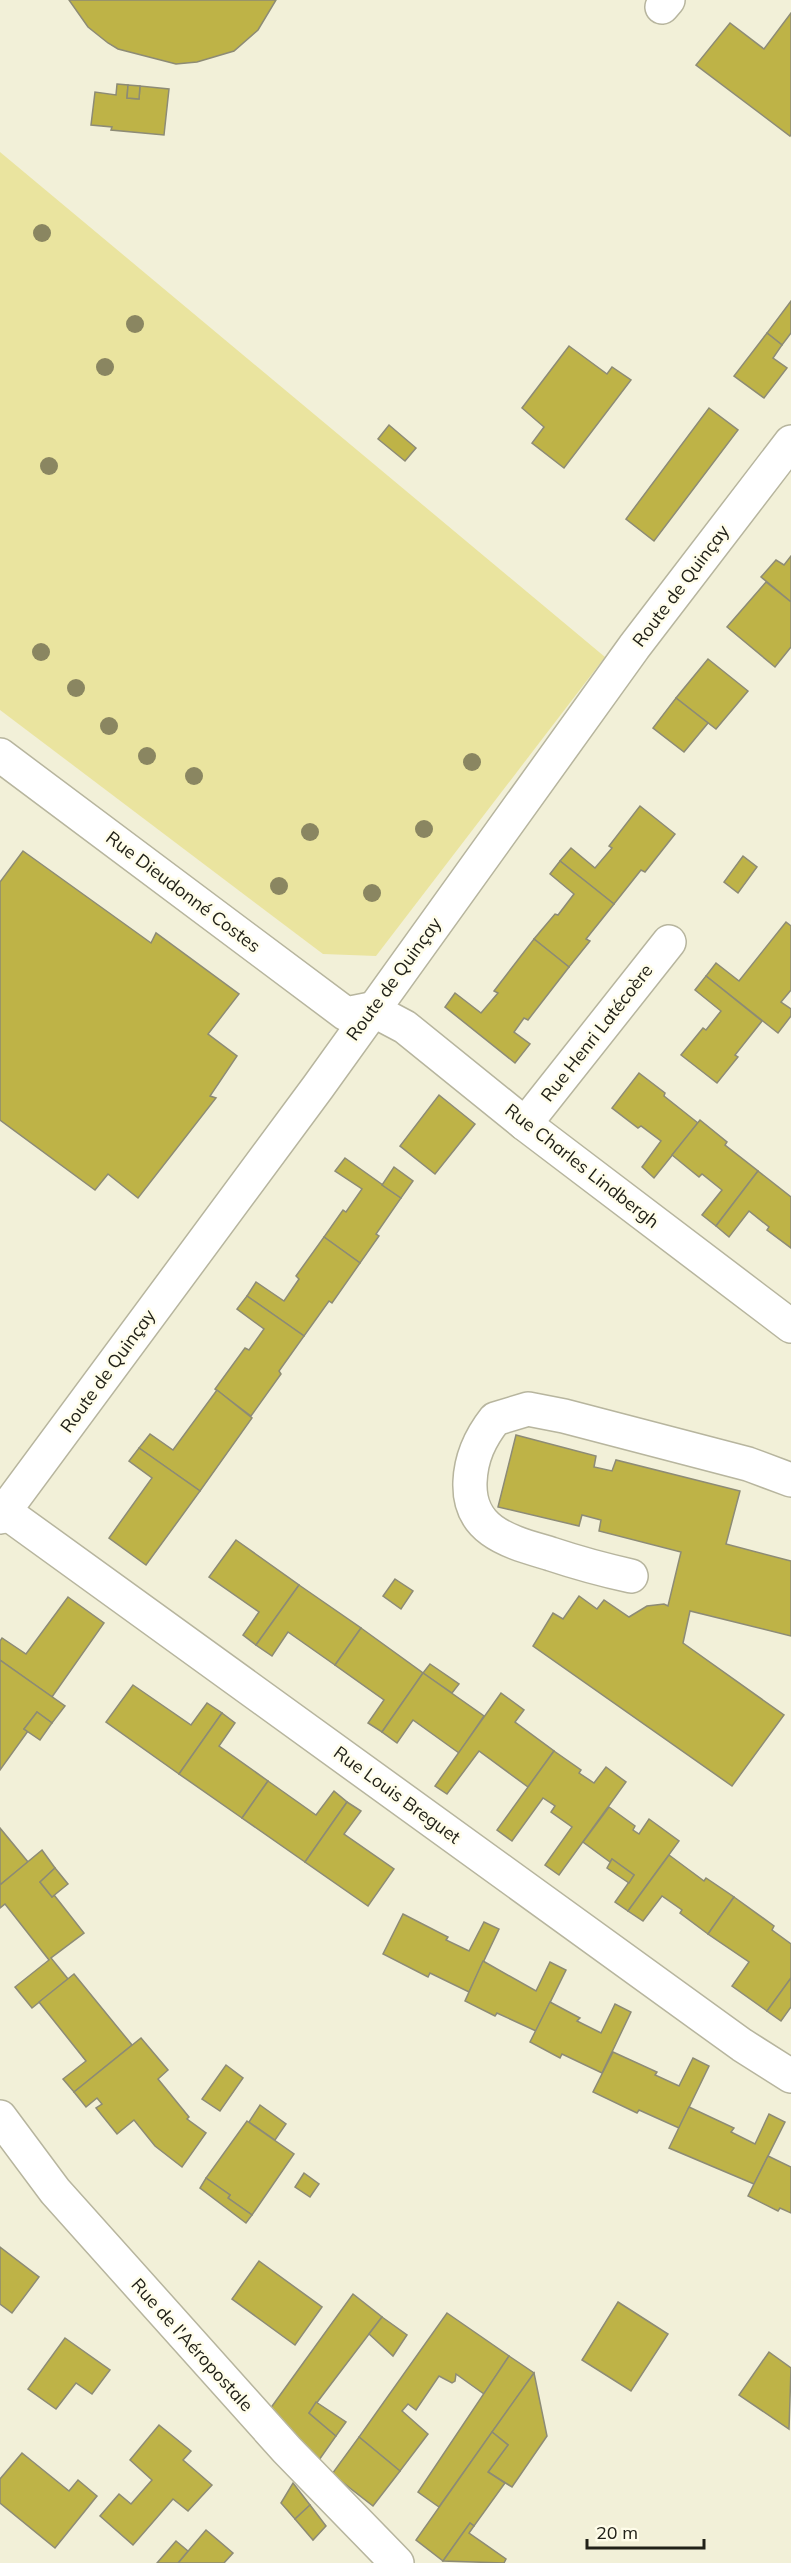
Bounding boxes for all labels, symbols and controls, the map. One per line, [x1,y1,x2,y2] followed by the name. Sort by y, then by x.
[627,520,734,651] street label: Route de Quinçay
[101,826,265,957] street label: Rue Dieudonné Costes
[341,912,446,1045] street label: Route de Quinçay
[536,959,658,1106] street label: Rue Henri Latécoère
[501,1098,664,1233] street label: Rue Charles Lindbergh
[55,1304,160,1437] street label: Route de Quinçay
[329,1741,465,1848] street label: Rue Louis Breguet
[126,2273,258,2416] street label: Rue de l'Aéropostale
[587,2512,704,2550] scale bar
[596,2521,638,2544] text: 20 m

